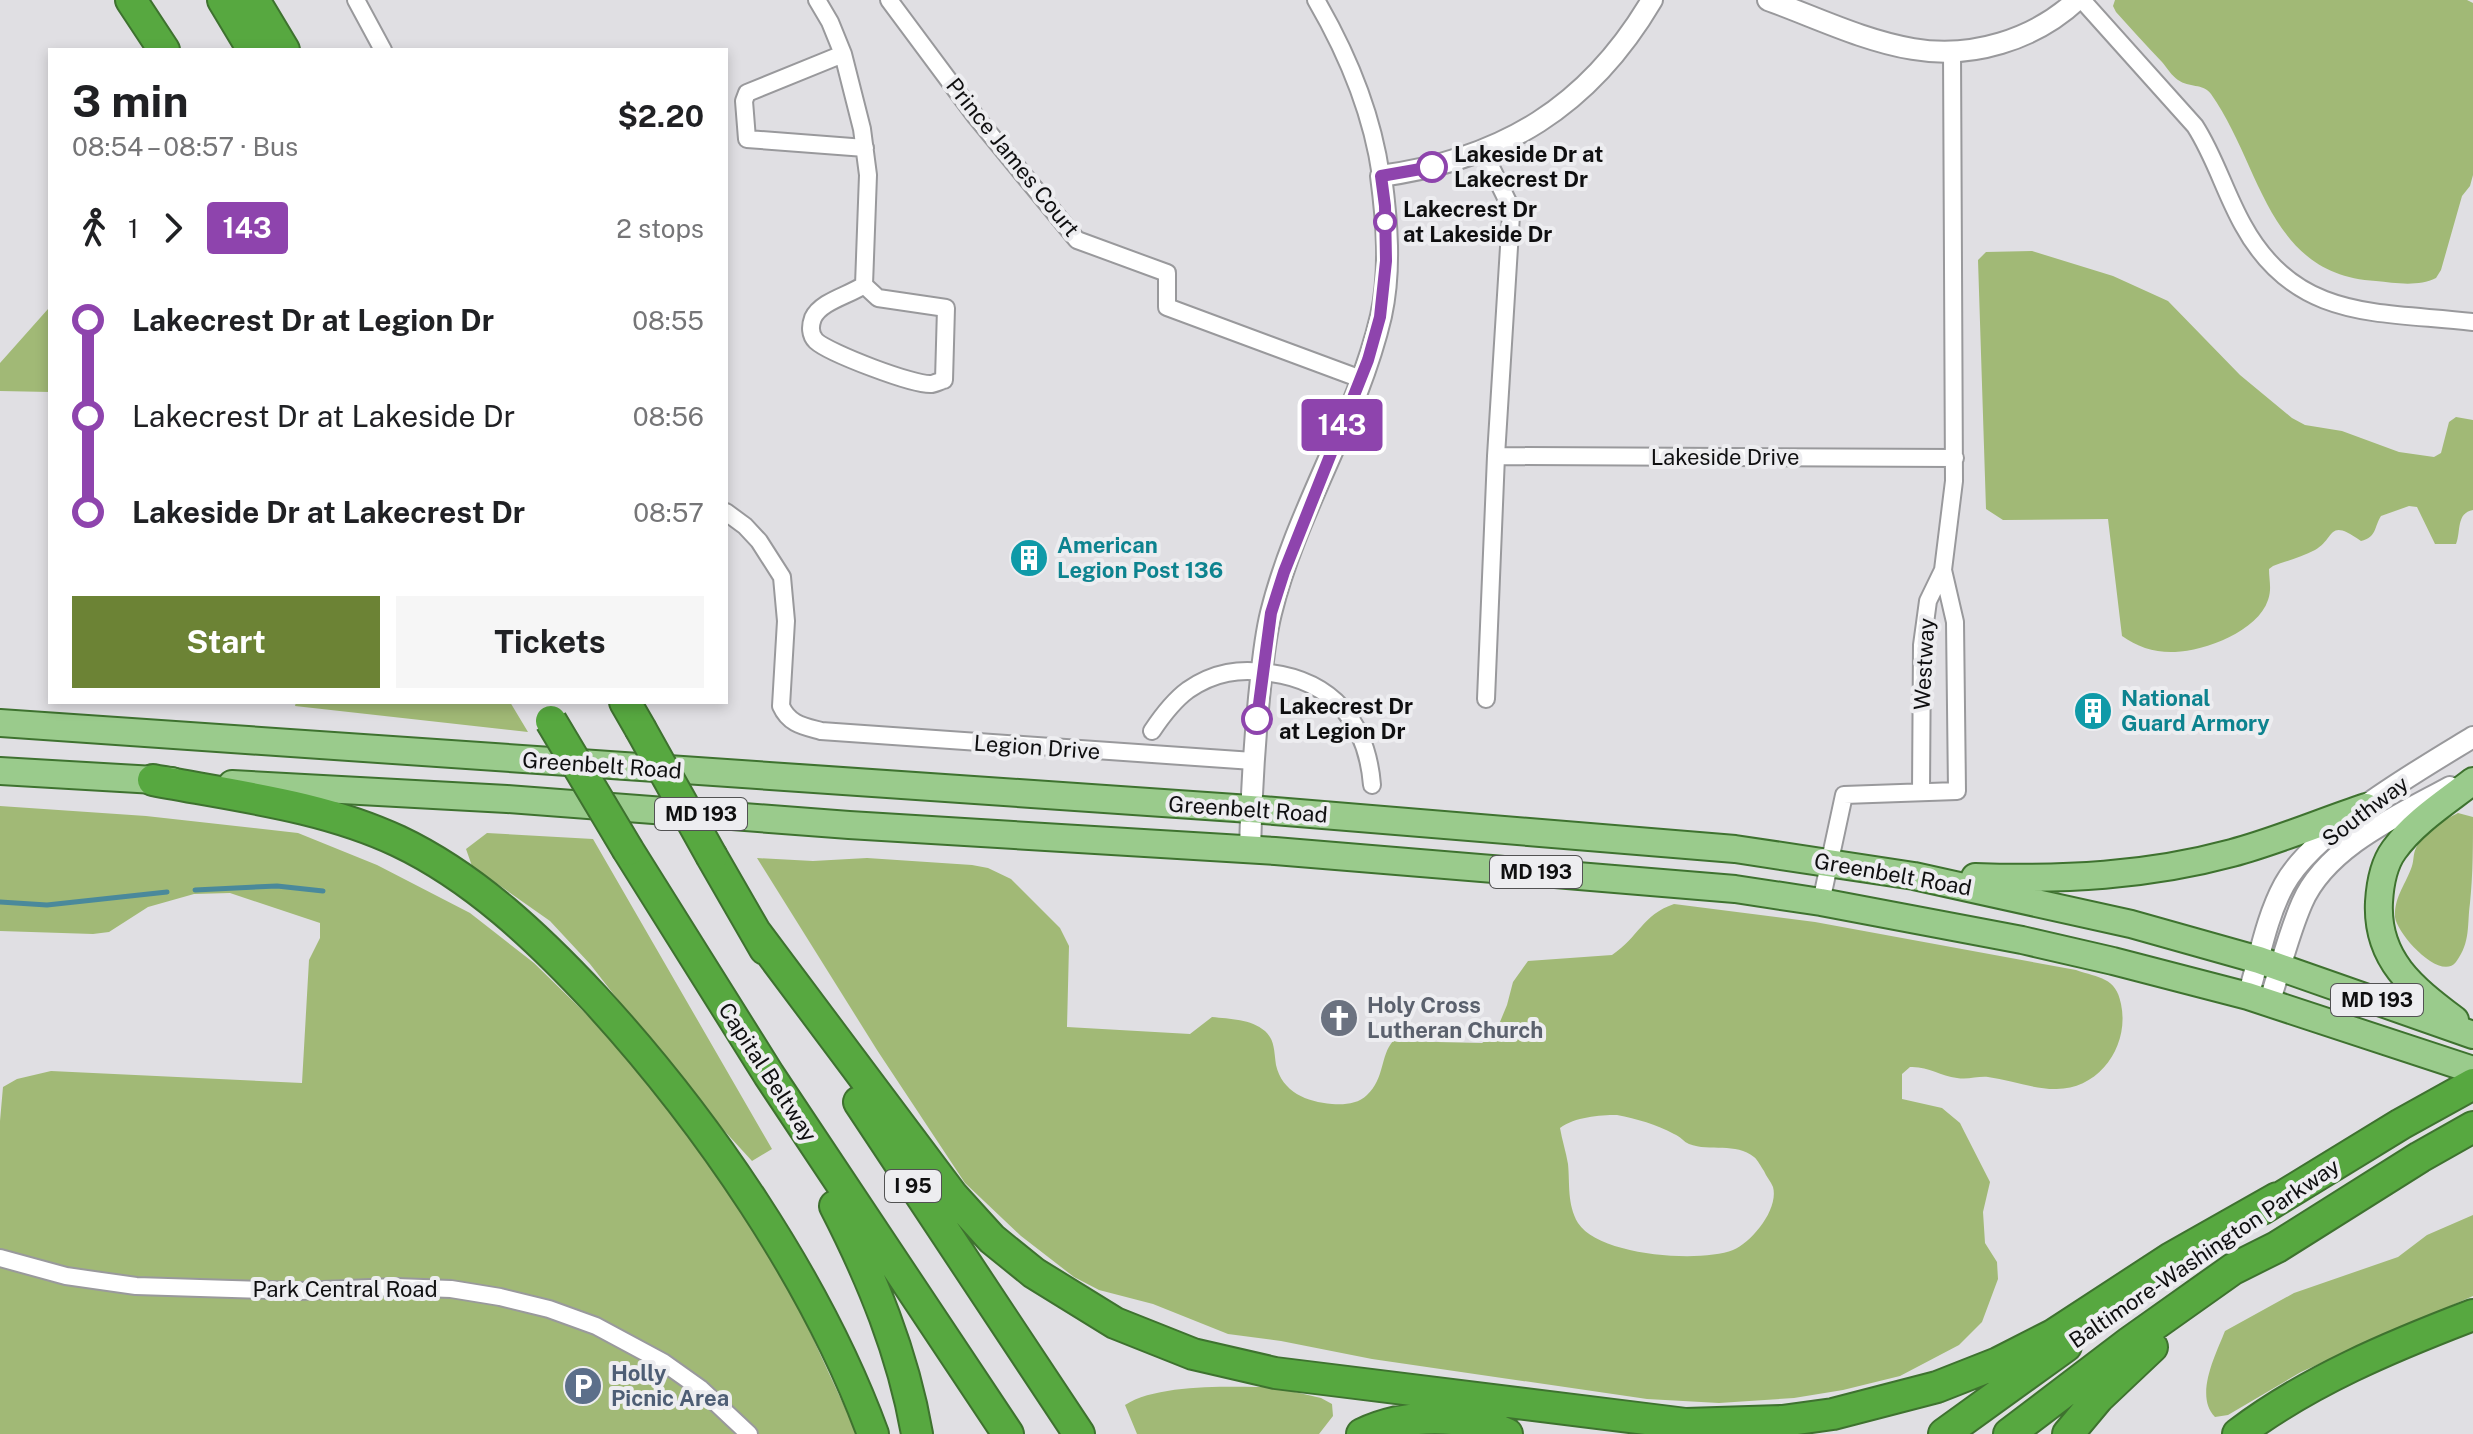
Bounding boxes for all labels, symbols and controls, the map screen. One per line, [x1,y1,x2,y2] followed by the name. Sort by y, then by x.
[941,73,1085,241] street label: Prince James Court
[72,75,189,127] text: 3 min
[617,98,704,134] text: $2.20
[72,131,298,162] text: 08:54 – 08:57 · Bus
[1454,141,1603,192] place label: Lakeside Dr at Lakecrest Dr
[1417,152,1447,182] marker: Lakeside Dr at Lakecrest Dr
[1403,196,1552,247] place label: Lakecrest Dr at Lakeside Dr
[72,206,116,250] icon: walk
[151,206,195,250] icon: forward
[223,211,272,244] text: 143
[1374,211,1396,233] marker: Lakecrest Dr at Lakeside Dr
[128,213,139,244] text: 1
[616,213,704,244] text: 2 stops
[132,302,494,338] text: Lakecrest Dr at Legion Dr
[632,305,704,336] text: 08:55
[132,398,515,434] text: Lakecrest Dr at Lakeside Dr
[1296,399,1388,451] line badge: 143
[633,401,704,432] text: 08:56
[1318,408,1366,441] text: 143
[1651,444,1799,470] street label: Lakeside Drive
[132,494,525,530] text: Lakeside Dr at Lakecrest Dr
[633,497,704,528] text: 08:57
[1057,532,1223,583] place label: American Legion Post 136
[1008,537,1050,579] building icon: American Legion Post 136
[72,596,380,688] button: Start
[396,596,704,688] button: Tickets
[1909,617,1939,711] street label: Westway
[2121,685,2270,736] place label: National Guard Armory
[2072,690,2114,732] building icon: National Guard Armory
[1279,693,1413,744] place label: Lakecrest Dr at Legion Dr
[1242,704,1272,734] marker: Lakecrest Dr at Legion Dr
[973,730,1101,764] street label: Legion Drive
[521,746,683,784] street label: Greenbelt Road
[2317,770,2413,852] street label: Southway
[1167,790,1329,828] street label: Greenbelt Road
[655,798,747,830] road number: MD 193
[1812,847,1974,901] street label: Greenbelt Road
[1490,856,1582,888] road number: MD 193
[2331,984,2423,1016] road number: MD 193
[1367,992,1543,1043] place label: Holy Cross Lutheran Church
[1318,997,1360,1039] church icon: Holy Cross Lutheran Church
[713,998,823,1147] street label: Capital Beltway
[2064,1153,2344,1353] street label: Baltimore-Washington Parkway
[885,1170,941,1202] road number: I 95
[252,1276,438,1302] street label: Park Central Road
[611,1360,729,1411] place label: Holly Picnic Area
[562,1365,604,1407] parking icon: Holly Picnic Area

